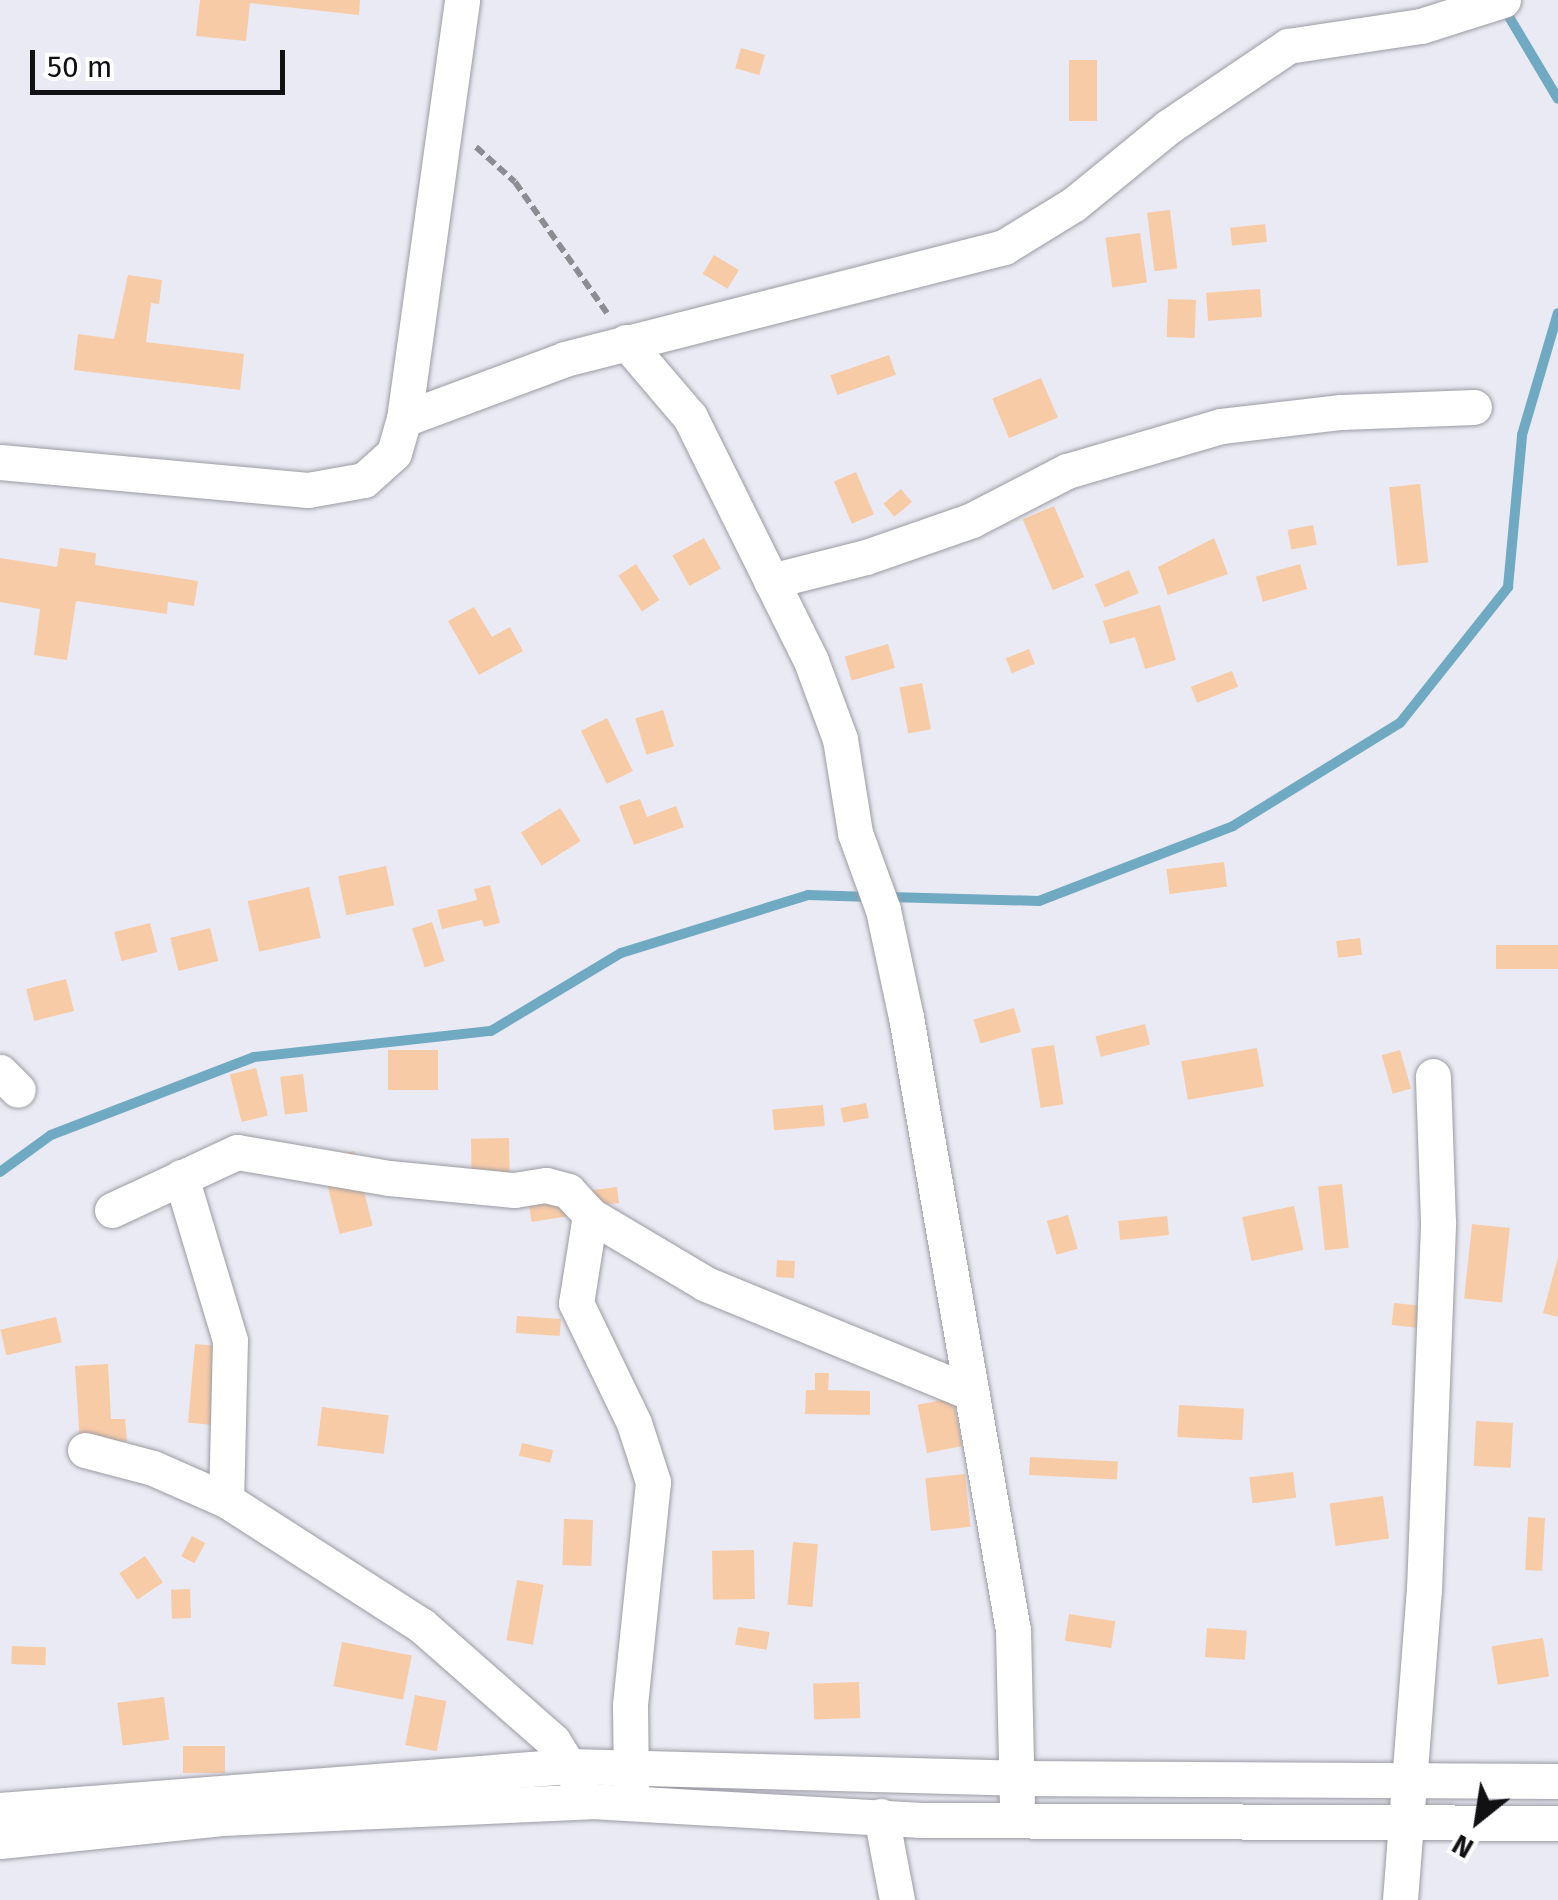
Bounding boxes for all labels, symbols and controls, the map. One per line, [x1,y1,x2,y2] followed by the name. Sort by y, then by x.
[35,30,290,92] scale bar
[47,49,112,85] text: 50 m
[1428,1770,1528,1870] north arrow
[1446,1827,1479,1865] text: N

